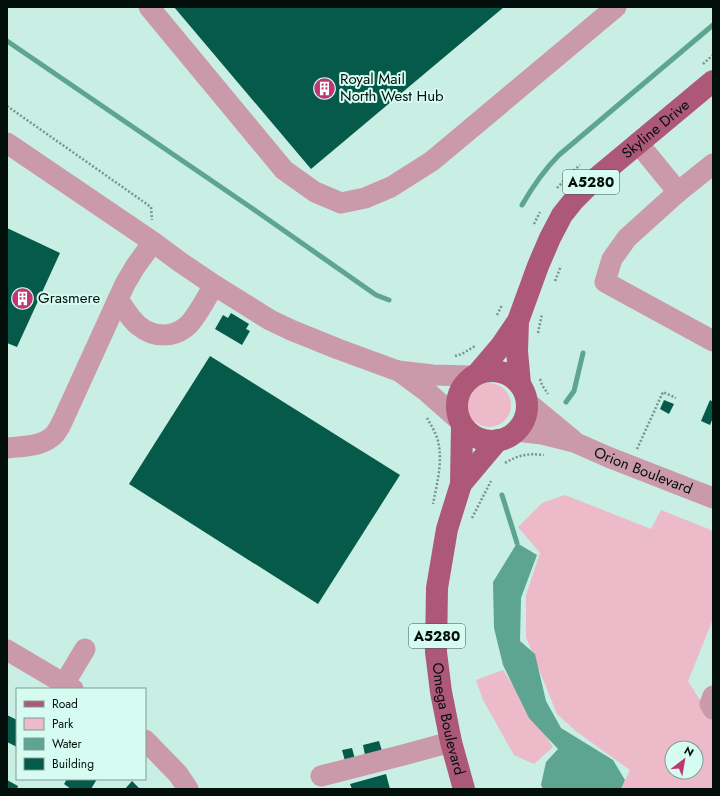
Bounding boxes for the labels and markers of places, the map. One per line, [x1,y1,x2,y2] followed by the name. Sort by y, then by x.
[340,68,444,107] place label: Royal Mail North West Hub
[312,75,338,101] building icon: Royal Mail North West Hub
[10,285,36,311] building icon: Grasmere
[38,287,100,309] place label: Grasmere

